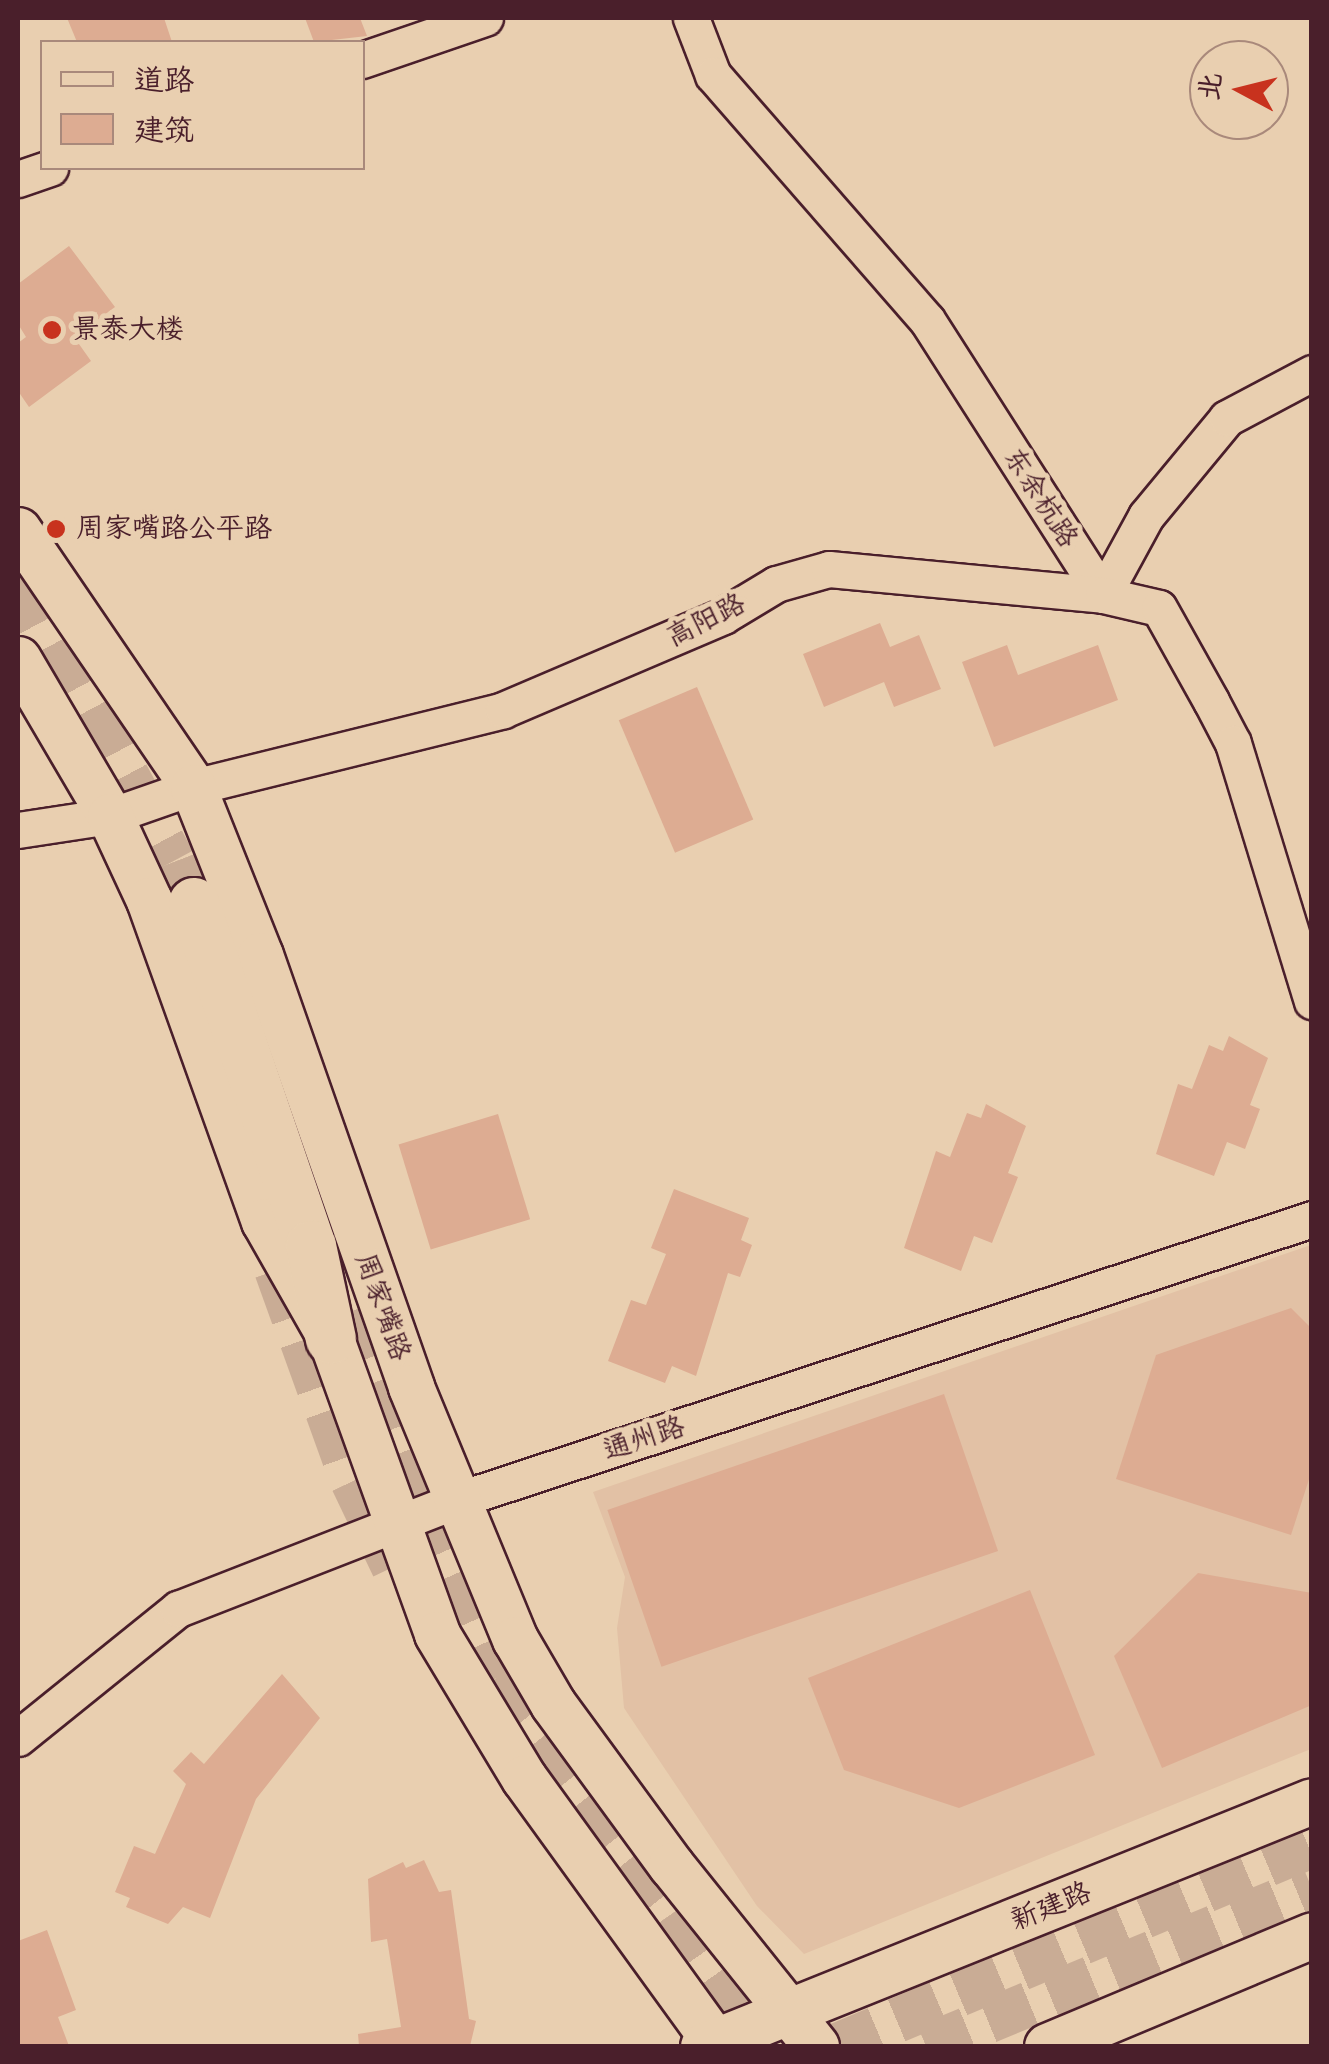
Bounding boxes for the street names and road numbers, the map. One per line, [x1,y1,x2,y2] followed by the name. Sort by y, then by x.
[995,442,1085,554] street label: 东余杭路
[661,587,751,655] street label: 高阳路
[347,1249,417,1365] street label: 周家嘴路
[599,1410,689,1468] street label: 通州路
[1006,1876,1096,1938] street label: 新建路

